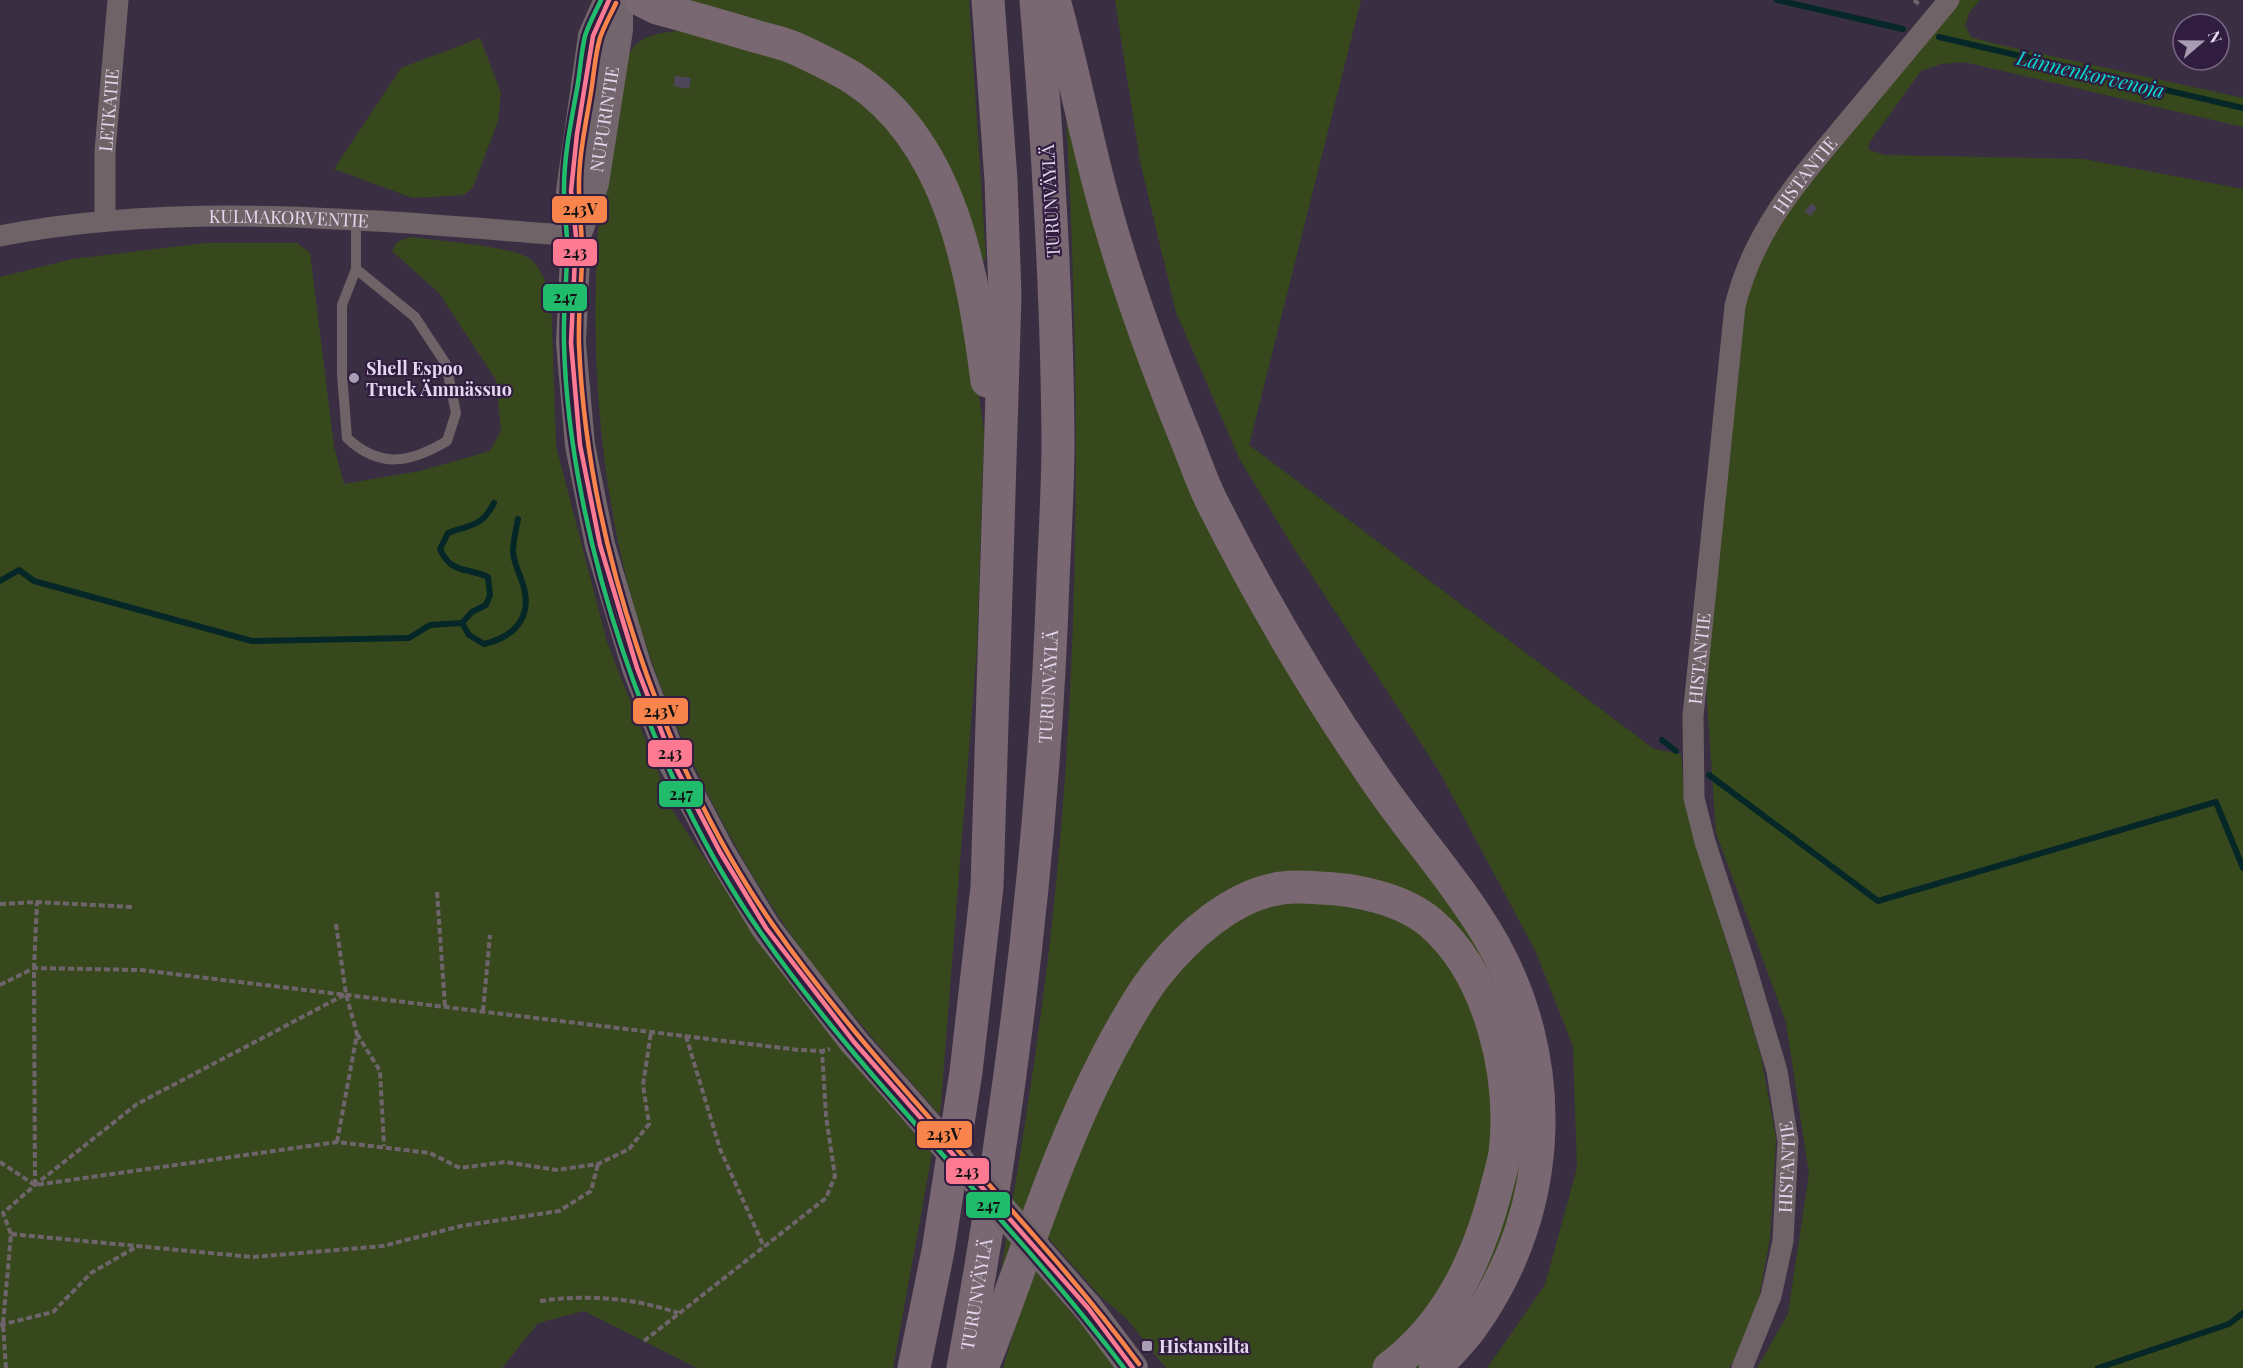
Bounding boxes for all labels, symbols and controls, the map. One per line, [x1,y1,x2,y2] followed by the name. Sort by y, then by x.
[2171,12,2231,72] north arrow
[2204,28,2228,46] text: N
[2014,43,2167,103] water label: Lännenkorvenoja
[584,65,624,174] street label: NUPURINTIE
[93,68,124,153] street label: LETKATIE
[1767,131,1842,218] street label: HISTANTIE
[1035,143,1065,258] street label: TURUNVÄYLÄ
[551,195,608,224] line badge: 243V
[562,198,598,219] text: 243V
[209,204,369,233] street label: KULMAKORVENTIE
[552,238,598,267] line badge: 243
[563,241,587,262] text: 243
[542,283,588,312] line badge: 247
[553,286,578,307] text: 247
[366,356,512,401] place label: Shell Espoo Truck Ämmässuo
[347,371,361,385] marker: Shell Espoo Truck Ämmässuo
[1682,612,1715,706] street label: HISTANTIE
[1033,629,1063,744] street label: TURUNVÄYLÄ
[632,697,689,725] line badge: 243V
[643,700,679,721] text: 243V
[647,739,693,768] line badge: 243
[658,742,682,763] text: 243
[658,780,704,808] line badge: 247
[669,783,694,804] text: 247
[1772,1119,1800,1213] street label: HISTANTIE
[916,1120,973,1149] line badge: 243V
[926,1123,962,1144] text: 243V
[945,1157,990,1185] line badge: 243
[955,1160,979,1181] text: 243
[965,1191,1011,1219] line badge: 247
[976,1194,1001,1215] text: 247
[954,1236,998,1352] street label: TURUNVÄYLÄ
[1159,1334,1250,1358] place label: Histansilta
[1140,1339,1154,1353] marker: Histansilta

